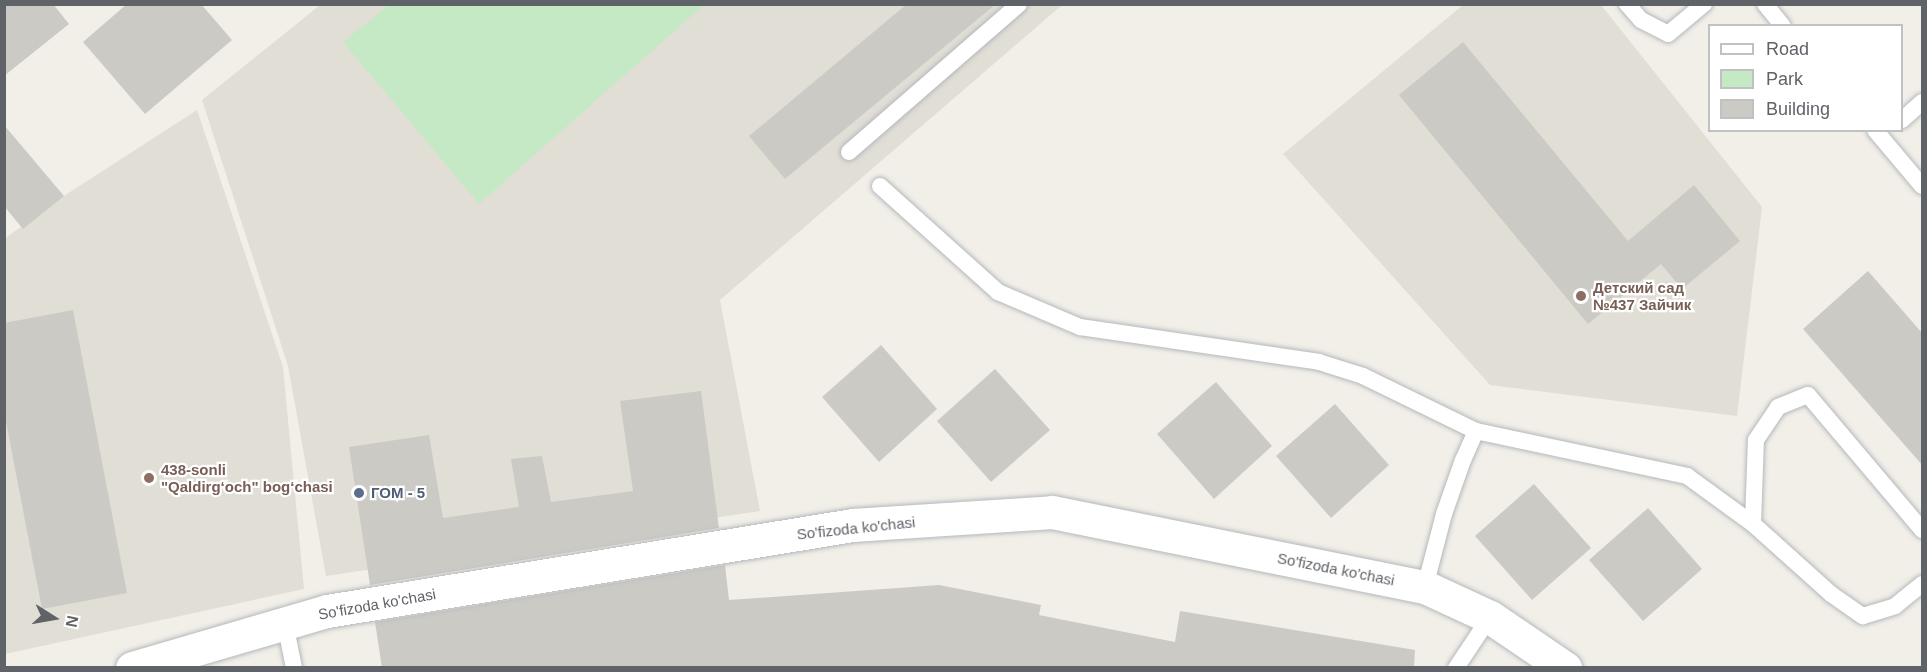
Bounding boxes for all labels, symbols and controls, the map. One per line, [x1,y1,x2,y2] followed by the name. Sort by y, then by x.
[1708,24,1903,132] legend
[1766,39,1809,59] text: Road
[1766,69,1803,89] text: Park
[1766,99,1830,119] text: Building
[1593,278,1691,313] place label: Детский сад №437 Зайчик
[1574,289,1588,303] marker: Детский сад №437 Зайчик
[161,460,333,495] place label: 438-sonli "Qaldirg‘och" bog‘chasi
[142,471,156,485] marker: 438-sonli "Qaldirg‘och" bog‘chasi
[371,484,425,502] place label: ГОМ - 5
[352,486,366,500] marker: ГОМ - 5
[796,513,916,543] street label: So'fizoda ko'chasi
[1276,549,1396,589] street label: So'fizoda ko'chasi
[317,585,437,623] street label: So'fizoda ko'chasi
[24,588,84,648] north arrow
[63,614,82,629] text: N

